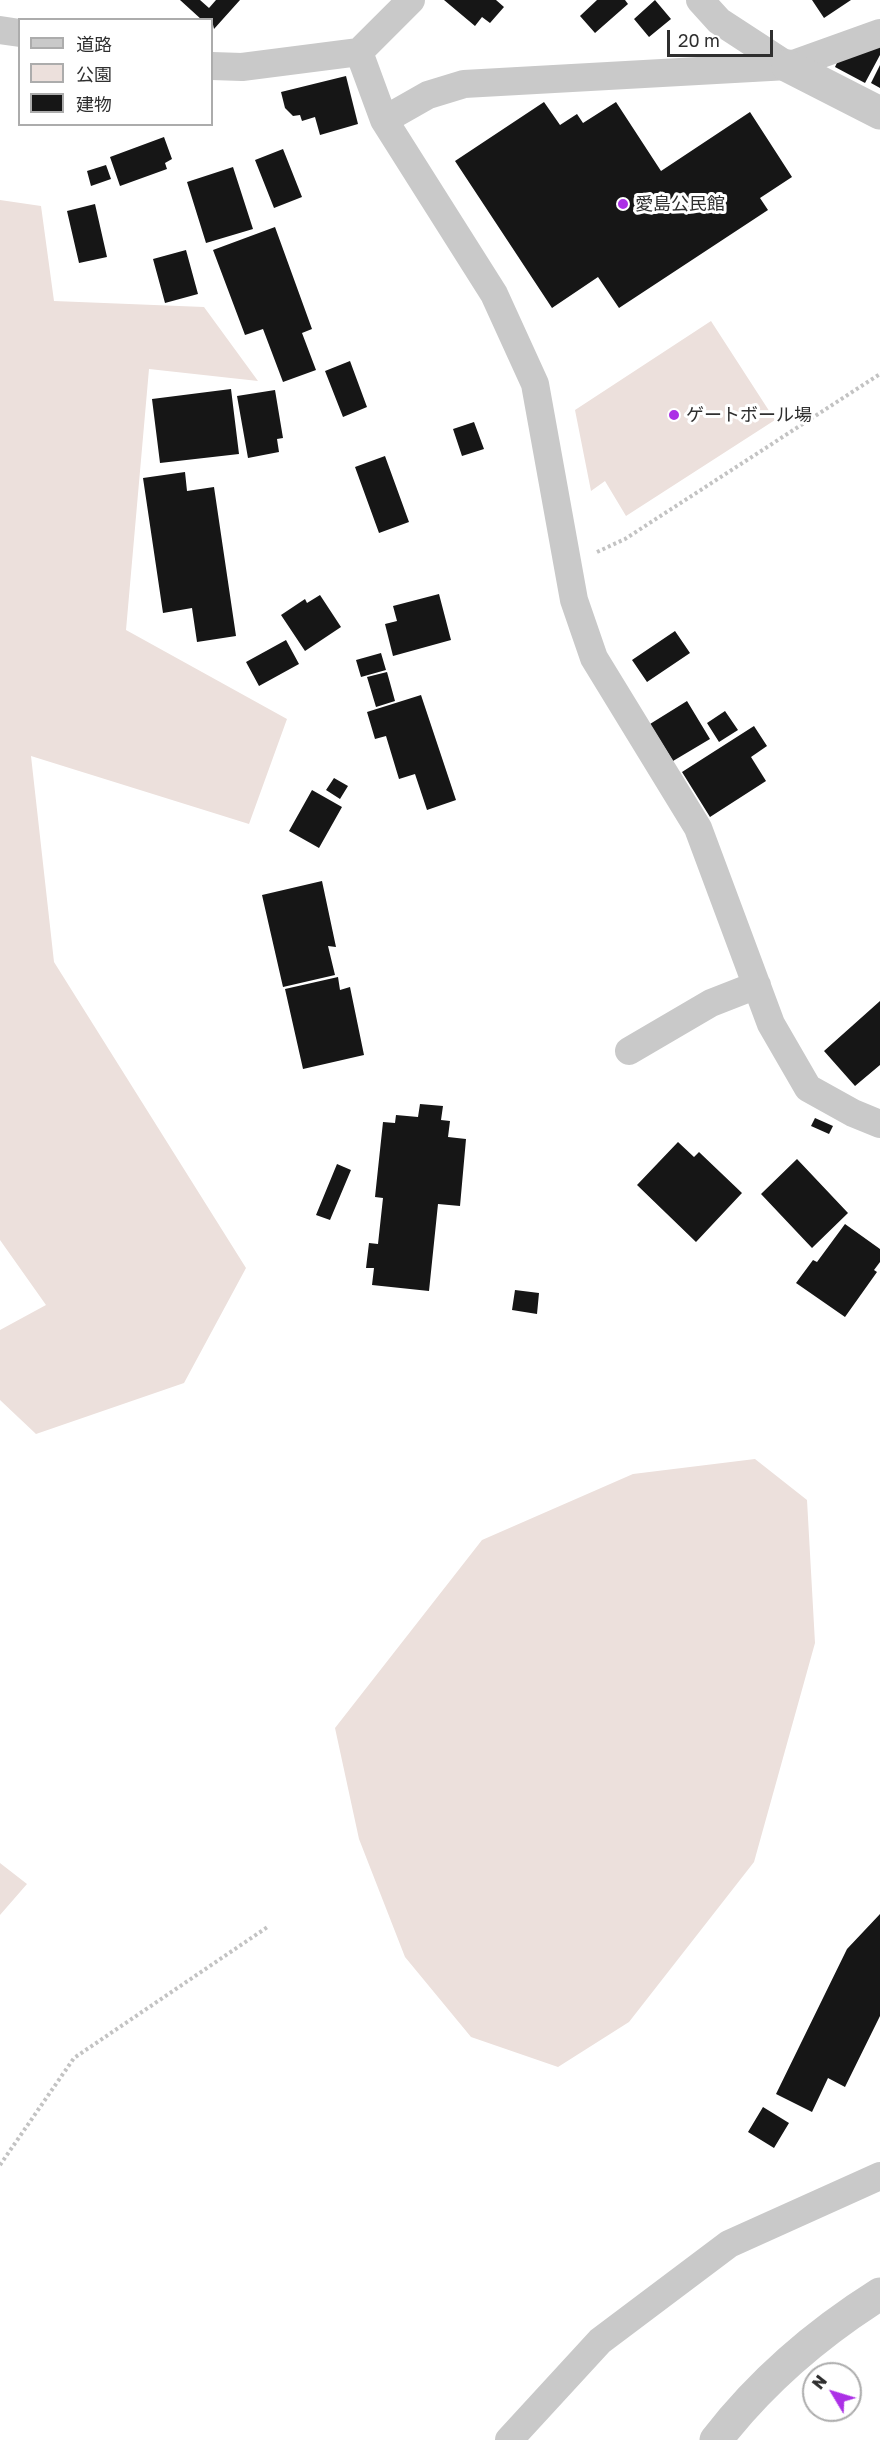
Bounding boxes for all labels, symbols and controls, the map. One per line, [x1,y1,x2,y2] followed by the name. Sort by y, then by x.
[18,18,213,126] legend
[670,18,776,56] scale bar
[678,29,720,51] text: 20 m
[76,33,112,55] text: 道路
[76,63,112,85] text: 公園
[76,93,112,115] text: 建物
[635,193,725,215] place label: 愛島公民館
[616,197,630,211] marker: 愛島公民館
[686,404,812,426] place label: ゲートボール場
[667,408,681,422] marker: ゲートボール場
[802,2362,862,2422] north arrow
[808,2371,831,2393] text: N

